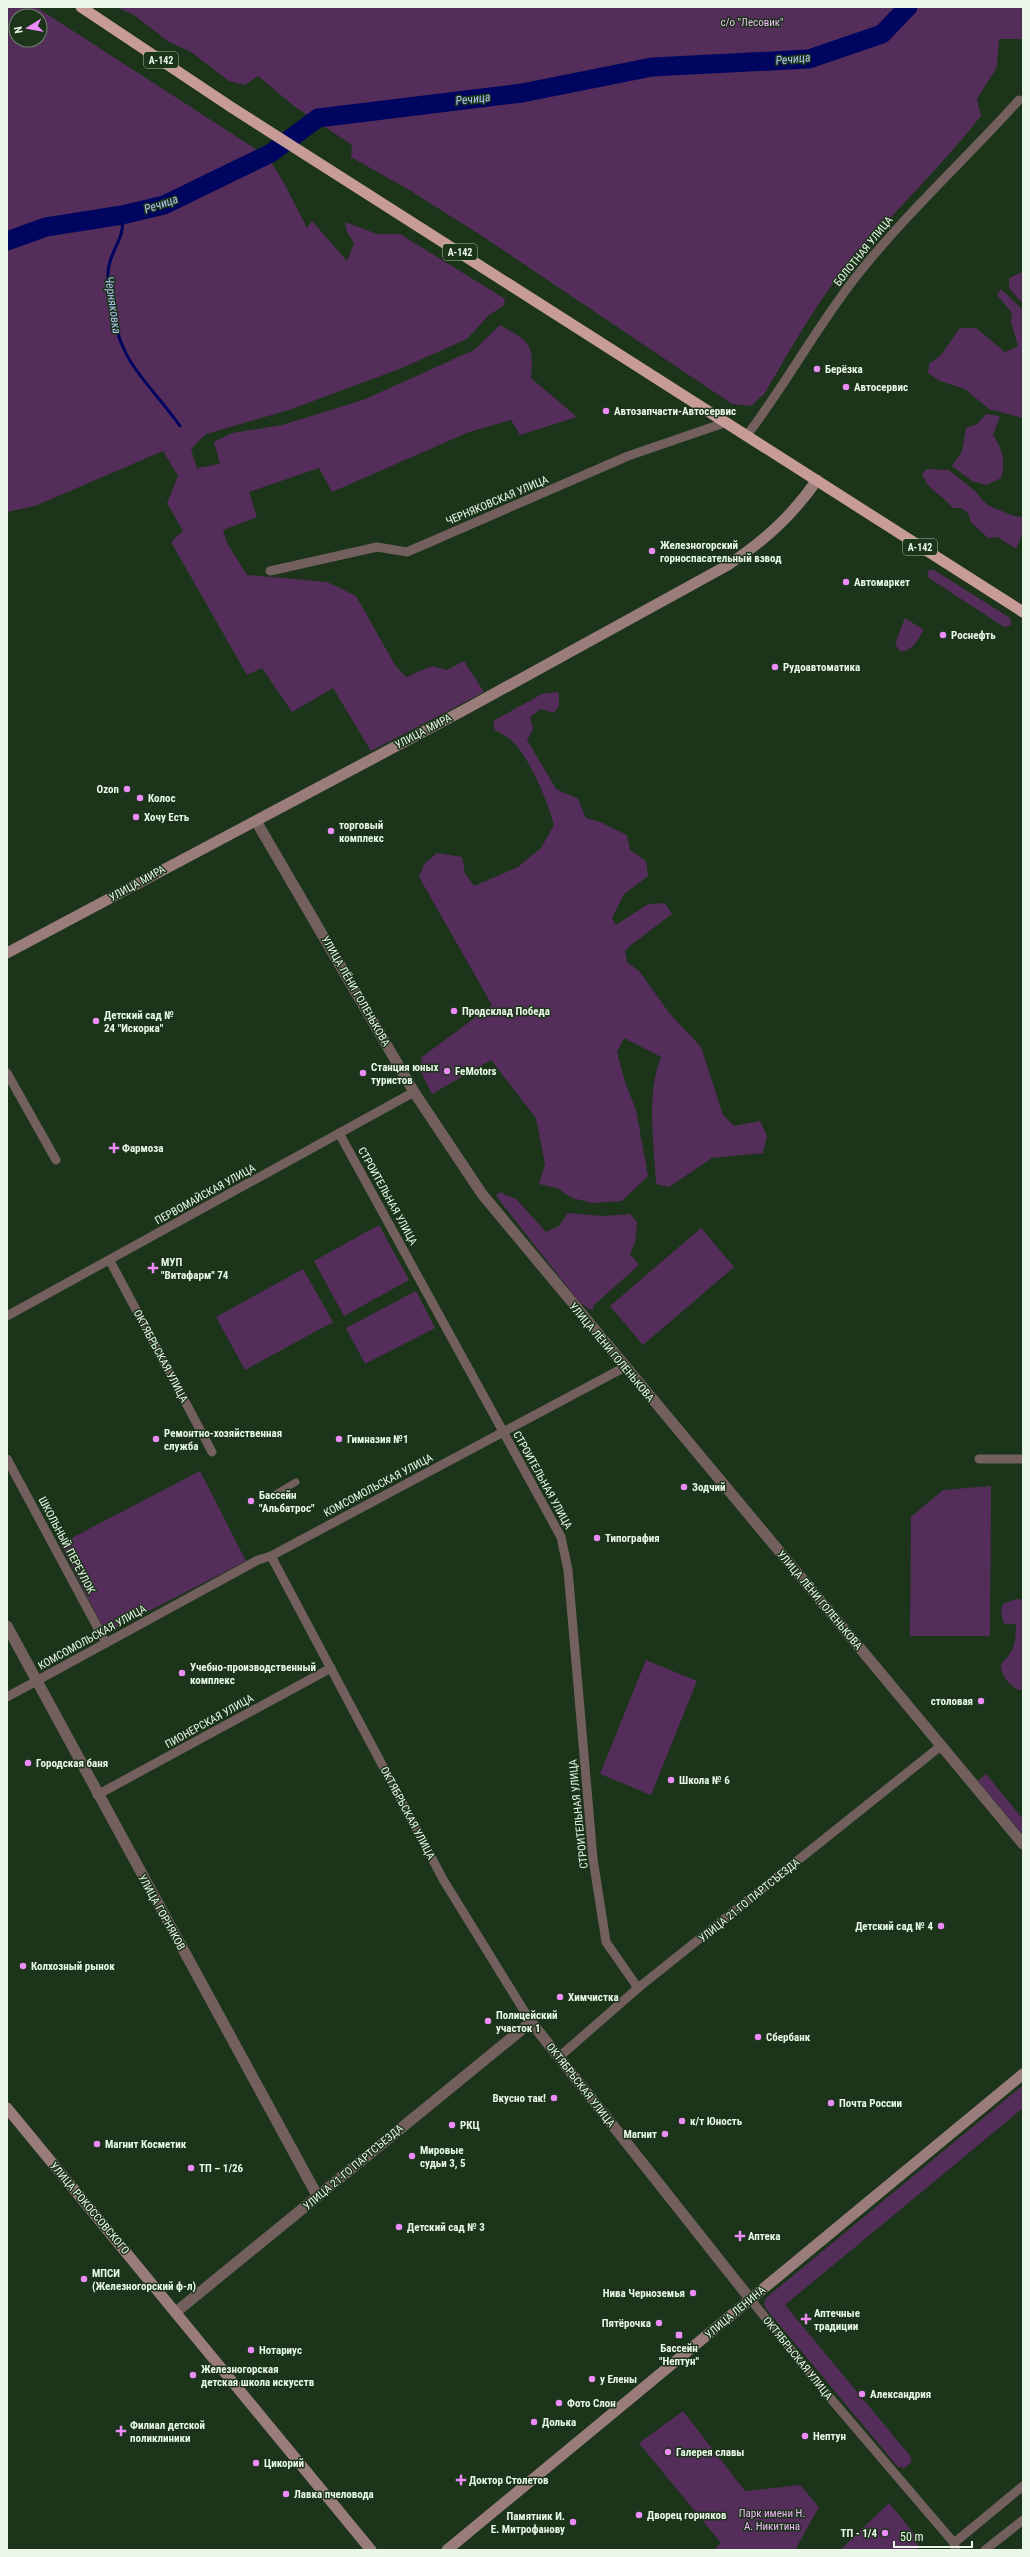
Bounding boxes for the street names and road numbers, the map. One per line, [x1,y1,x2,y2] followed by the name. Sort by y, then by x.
[144,52,178,68] road number: А-142
[831,213,896,289] street label: БОЛОТНАЯ УЛИЦА
[443,244,477,260] road number: А-142
[444,473,551,528] street label: ЧЕРНЯКОВСКАЯ УЛИЦА
[903,539,937,555] road number: А-142
[393,711,454,752] street label: УЛИЦА МИРА
[107,862,168,904] street label: УЛИЦА МИРА
[319,934,393,1049] street label: УЛИЦА ЛЁНИ ГОЛЕНЬКОВА
[355,1145,420,1248] street label: СТРОИТЕЛЬНАЯ УЛИЦА
[153,1161,258,1227] street label: ПЕРВОМАЙСКАЯ УЛИЦА
[566,1300,657,1405] street label: УЛИЦА ЛЁНИ ГОЛЕНЬКОВА
[131,1308,191,1405] street label: ОКТЯБРЬСКАЯ УЛИЦА
[510,1429,575,1532] street label: СТРОИТЕЛЬНАЯ УЛИЦА
[321,1451,436,1520] street label: КОМСОМОЛЬСКАЯ УЛИЦА
[35,1495,98,1597] street label: ШКОЛЬНЫЙ ПЕРЕУЛОК
[774,1548,865,1653] street label: УЛИЦА ЛЁНИ ГОЛЕНЬКОВА
[36,1602,149,1673] street label: КОМСОМОЛЬСКАЯ УЛИЦА
[163,1691,256,1751] street label: ПИОНЕРСКАЯ УЛИЦА
[566,1758,591,1869] street label: СТРОИТЕЛЬНАЯ УЛИЦА
[378,1765,438,1862] street label: ОКТЯБРЬСКАЯ УЛИЦА
[696,1855,803,1945] street label: УЛИЦА 21-ГО ПАРТСЪЕЗДА
[135,1872,188,1952] street label: УЛИЦА ГОРНЯКОВ
[544,2041,618,2130] street label: ОКТЯБРЬСКАЯ УЛИЦА
[301,2121,406,2213] street label: УЛИЦА 21-ГО ПАРТСЪЕЗДА
[47,2160,132,2257] street label: УЛИЦА РОКОССОВСКОГО
[703,2283,769,2341] street label: УЛИЦА ЛЕНИНА
[760,2314,836,2403] street label: ОКТЯБРЬСКАЯ УЛИЦА

